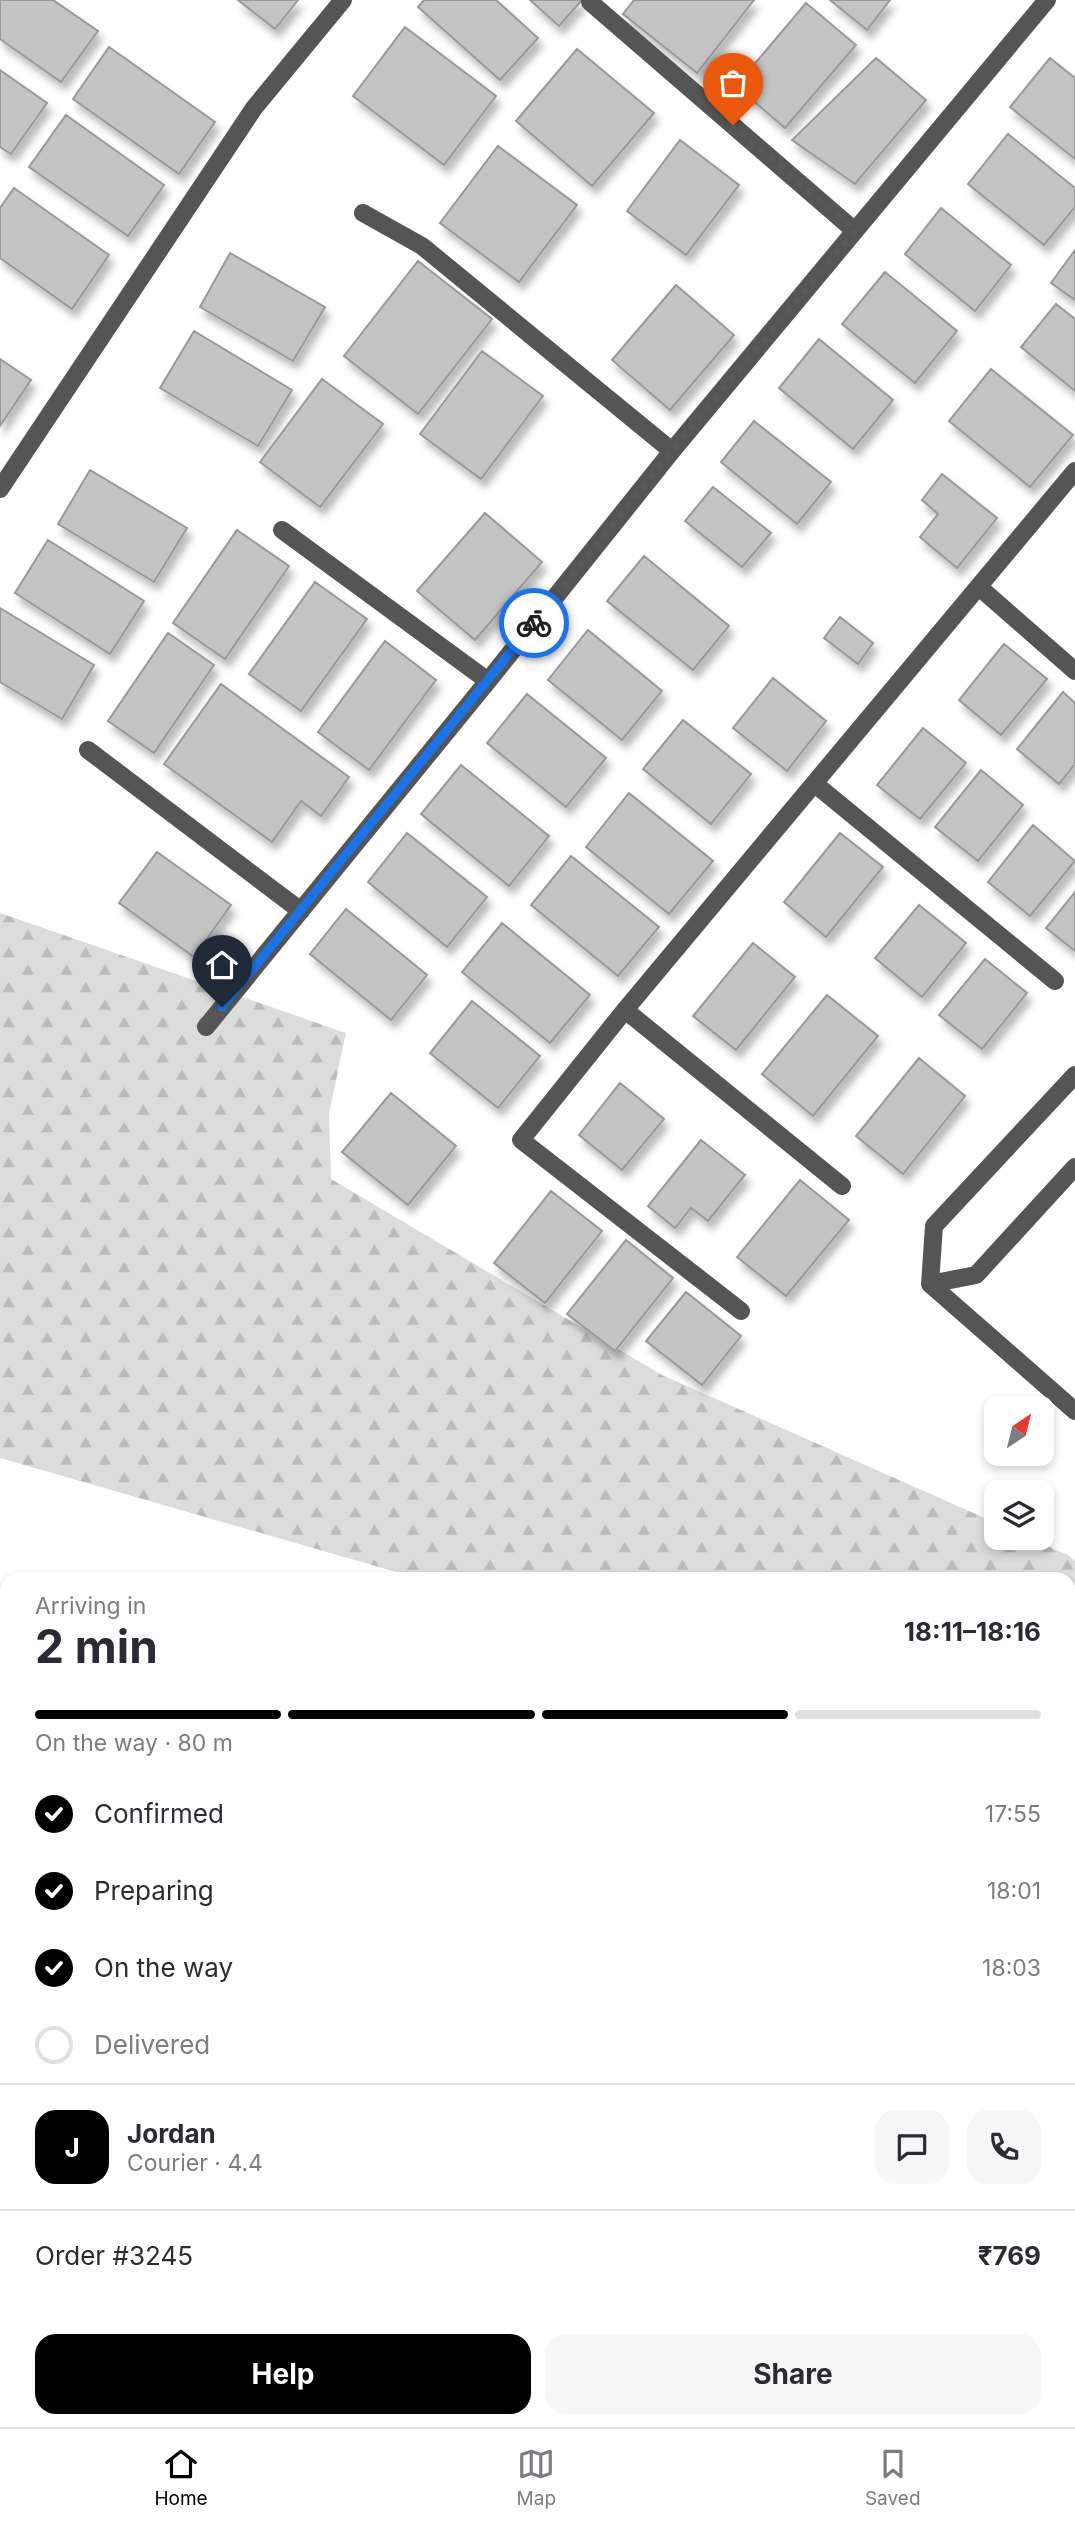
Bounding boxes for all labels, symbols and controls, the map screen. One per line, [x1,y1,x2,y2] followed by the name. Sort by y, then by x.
[703,53,763,125] pin
[714,64,752,102] icon: bag
[499,588,569,658] courier
[515,604,553,642] icon: bike
[192,935,252,1007] pin
[203,946,241,984] icon: home
[984,1396,1054,1466] north arrow
[984,1396,1054,1550] map controls
[984,1480,1054,1550] button: layers
[35,1592,146,1620] text: Arriving in
[904,1616,1041,1647] text: 18:11–18:16
[35,1618,158,1674] text: 2 min
[35,1729,233,1757] text: On the way · 80 m
[35,1795,73,1833] icon: check
[94,1798,224,1829] text: Confirmed
[985,1800,1041,1828] text: 17:55
[35,1872,73,1910] icon: check
[94,1875,214,1906] text: Preparing
[987,1877,1041,1905] text: 18:01
[35,1949,73,1987] icon: check
[94,1952,233,1983] text: On the way
[982,1954,1041,1982] text: 18:03
[94,2029,210,2060] text: Delivered
[875,2110,949,2184] button: chat
[967,2110,1041,2184] button: phone
[127,2118,216,2149] text: Jordan
[64,2132,80,2163] text: J
[127,2149,263,2177] text: Courier · 4.4
[35,2240,193,2271] text: Order #3245
[978,2240,1041,2271] text: ₹769
[35,2334,531,2414] button: Help
[545,2334,1041,2414] button: Share
[154,2445,208,2510] tab: Home
[517,2445,556,2510] tab: Map
[865,2445,921,2510] tab: Saved

